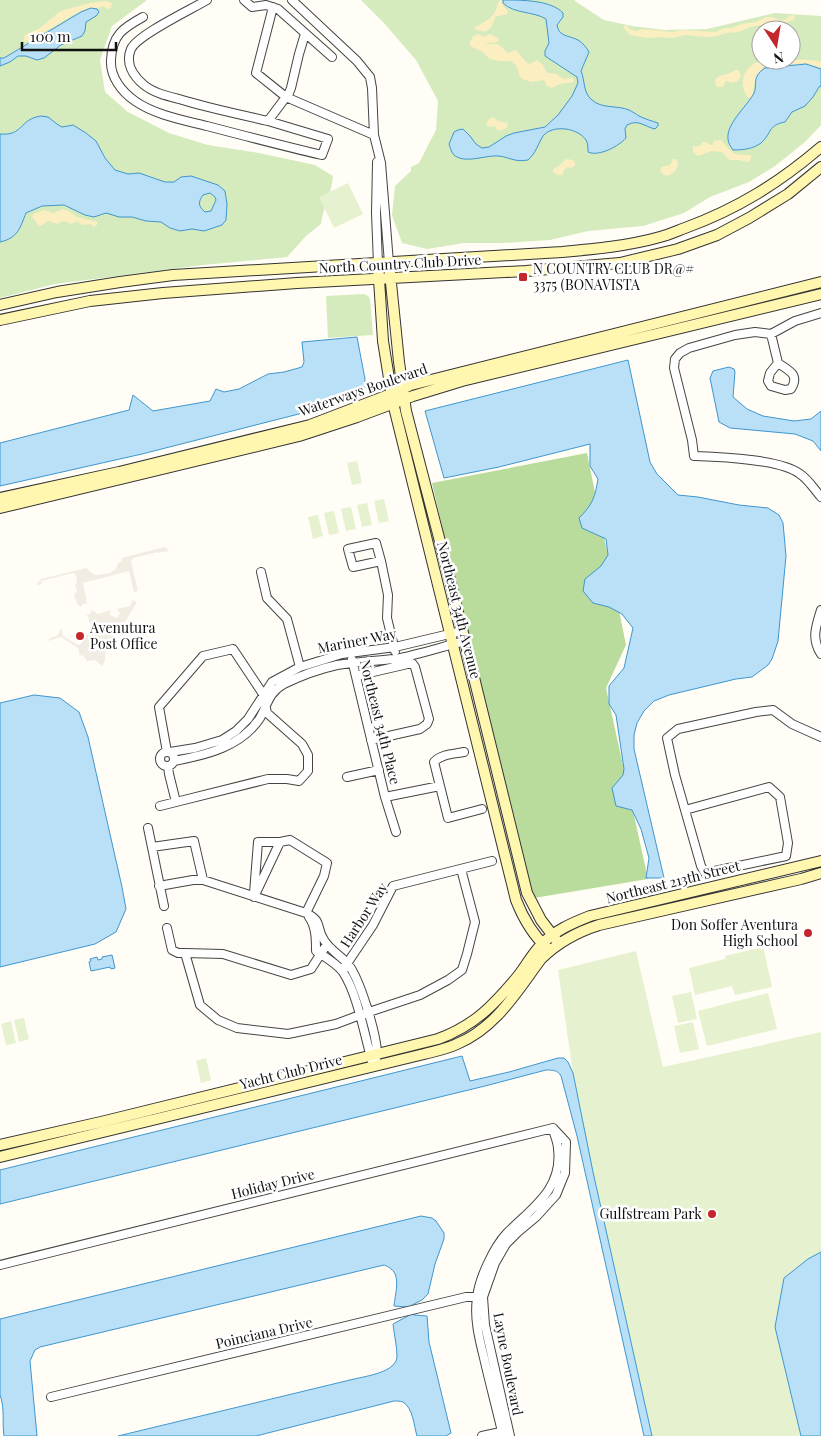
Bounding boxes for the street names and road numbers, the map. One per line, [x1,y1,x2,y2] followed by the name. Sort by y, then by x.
[318,250,482,277] street label: North Country Club Drive
[295,359,430,421] street label: Waterways Boulevard
[433,539,486,681] street label: Northeast 34th Avenue
[316,624,398,657] street label: Mariner Way
[356,657,405,786] street label: Northeast 34th Place
[604,855,743,907] street label: Northeast 213th Street
[335,879,392,951] street label: Harbor Way
[237,1050,344,1094] street label: Yacht Club Drive
[229,1164,317,1203] street label: Holiday Drive
[489,1311,528,1417] street label: Layne Boulevard
[214,1312,314,1353] street label: Poinciana Drive

